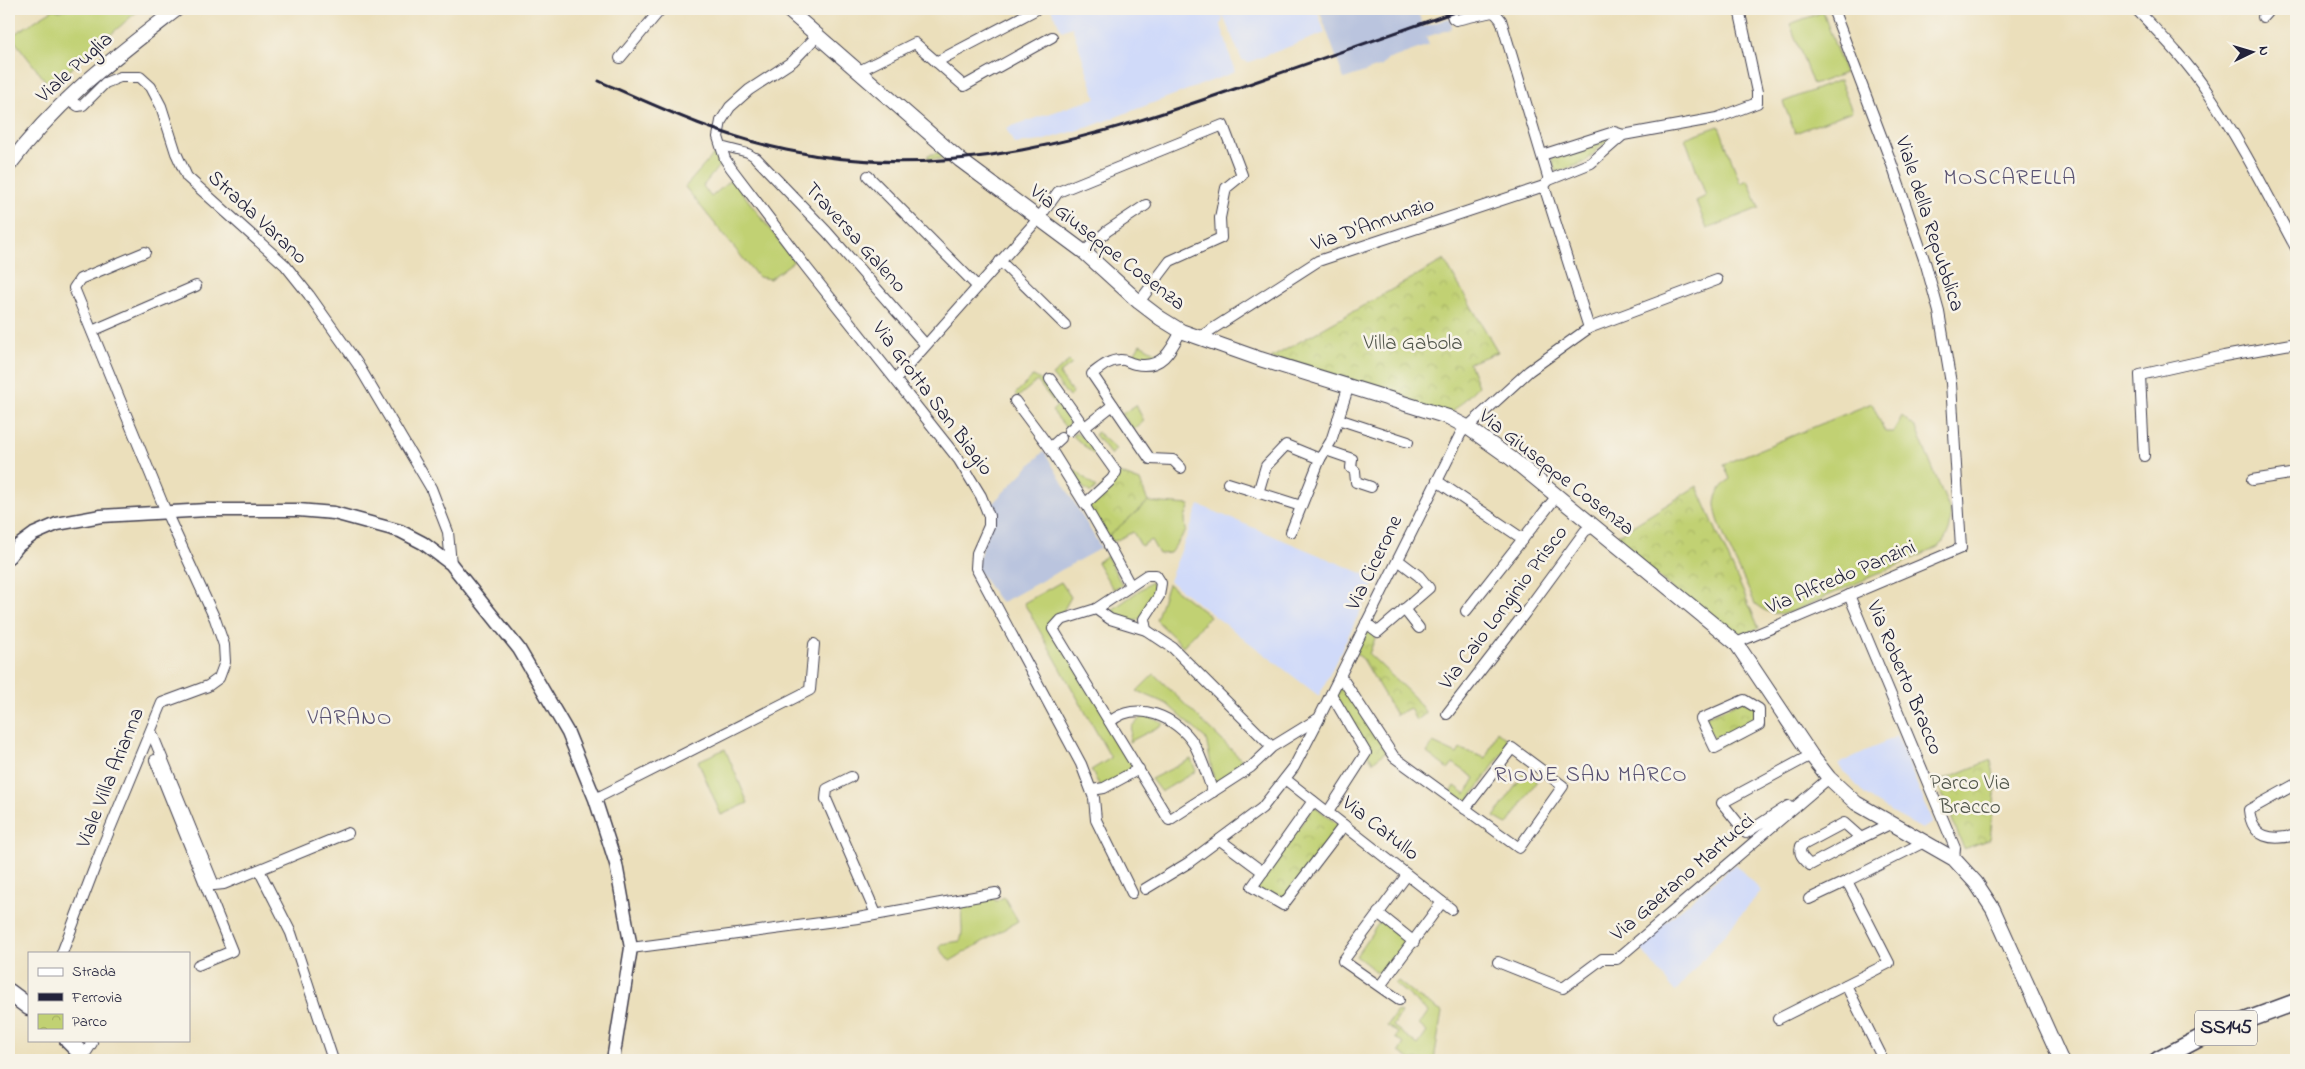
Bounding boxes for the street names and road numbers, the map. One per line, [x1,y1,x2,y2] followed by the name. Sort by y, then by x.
[29,25,121,113] street label: Viale Puglia
[1886,132,1971,315] street label: Viale della Repubblica
[200,164,314,272] street label: Strada Varano
[797,176,913,300] street label: Traversa Galeno
[1022,177,1191,319] street label: Via Giuseppe Cosenza
[1306,190,1439,260] street label: Via D'Annunzio
[862,315,1000,484] street label: Via Grotta San Biagio
[1471,402,1640,544] street label: Via Giuseppe Cosenza
[1339,510,1411,617] street label: Via Cicerone
[1432,520,1577,698] street label: Via Caio Longinio Prisco
[1761,533,1921,623] street label: Via Alfredo Panzini
[1858,595,1950,760] street label: Via Roberto Bracco
[69,703,153,854] street label: Viale Villa Arianna
[1334,789,1425,869] street label: Via Catullo
[1604,807,1762,950] street label: Via Gaetano Martucci
[2195,1010,2257,1046] road number: SS145

